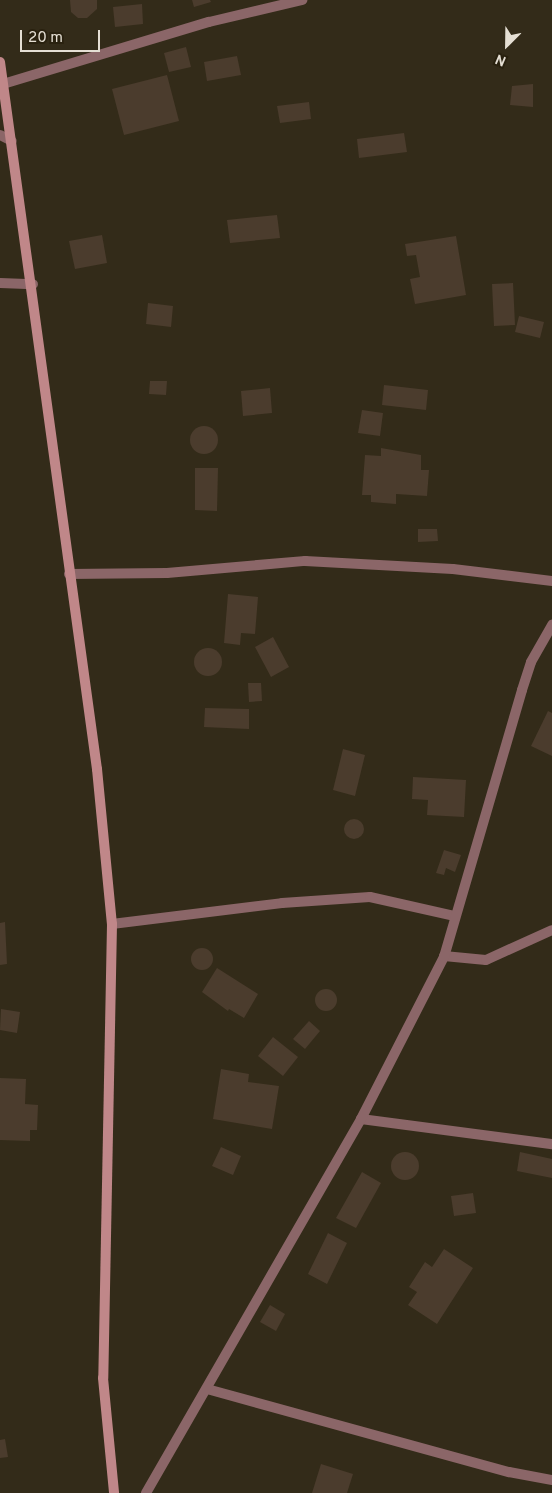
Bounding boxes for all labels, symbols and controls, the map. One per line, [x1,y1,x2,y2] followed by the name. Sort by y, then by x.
[22,20,102,52] scale bar
[482,20,532,70] north arrow
[28,29,63,48] text: 20 m
[493,49,509,69] text: N

